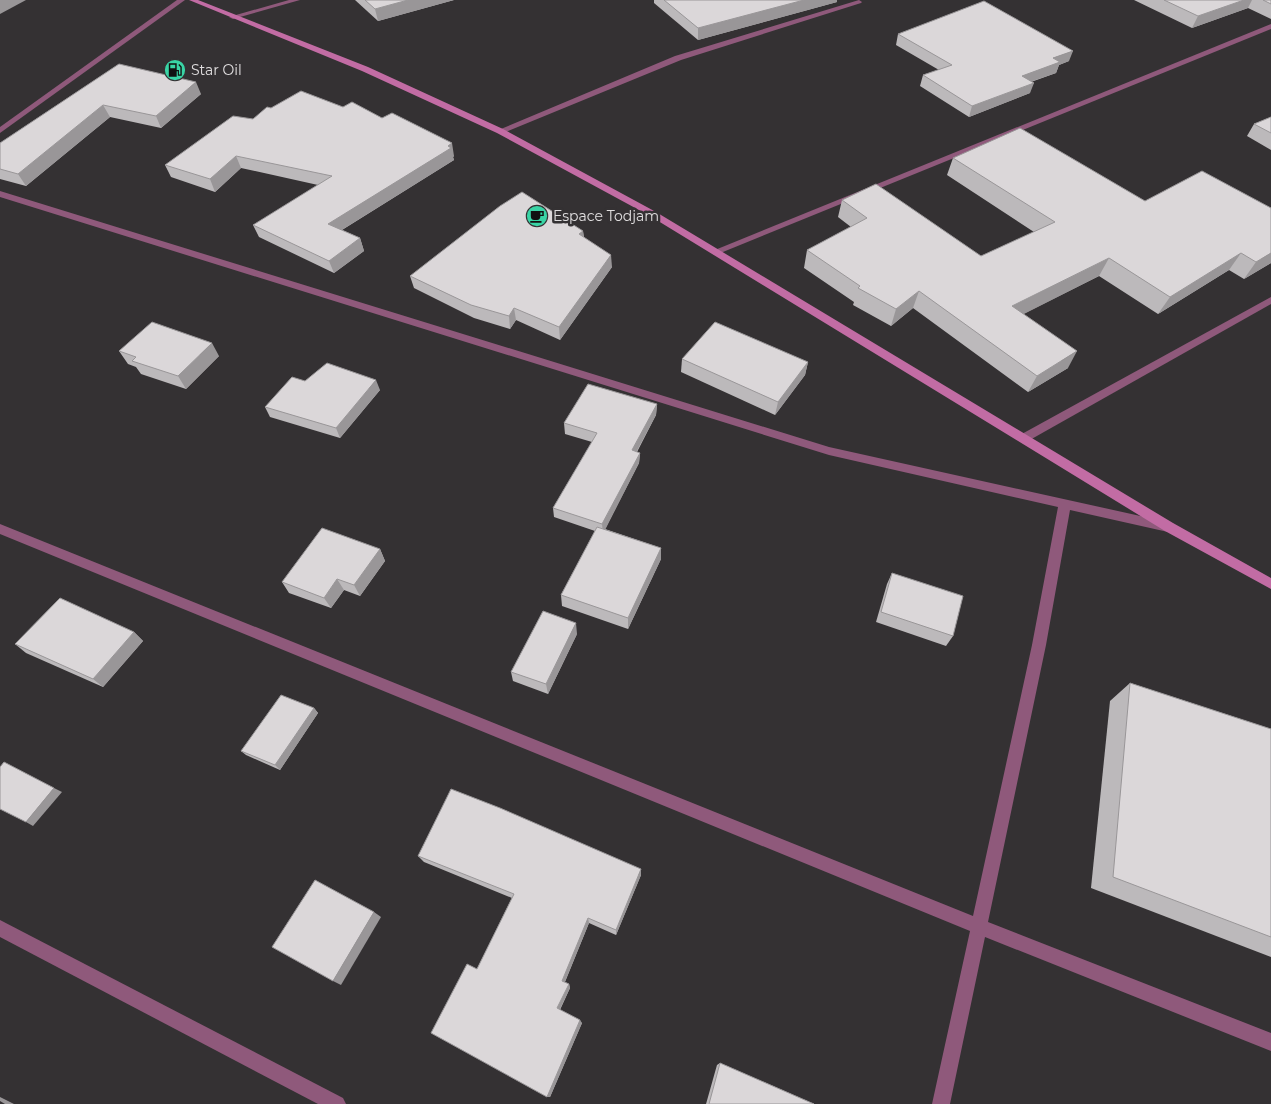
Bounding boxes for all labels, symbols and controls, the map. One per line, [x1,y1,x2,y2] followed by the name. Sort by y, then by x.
[163,58,187,82] fuel station icon: Star Oil
[191,61,242,79] place label: Star Oil
[525,204,549,228] cafe icon: Espace Todjam
[553,207,659,225] place label: Espace Todjam

